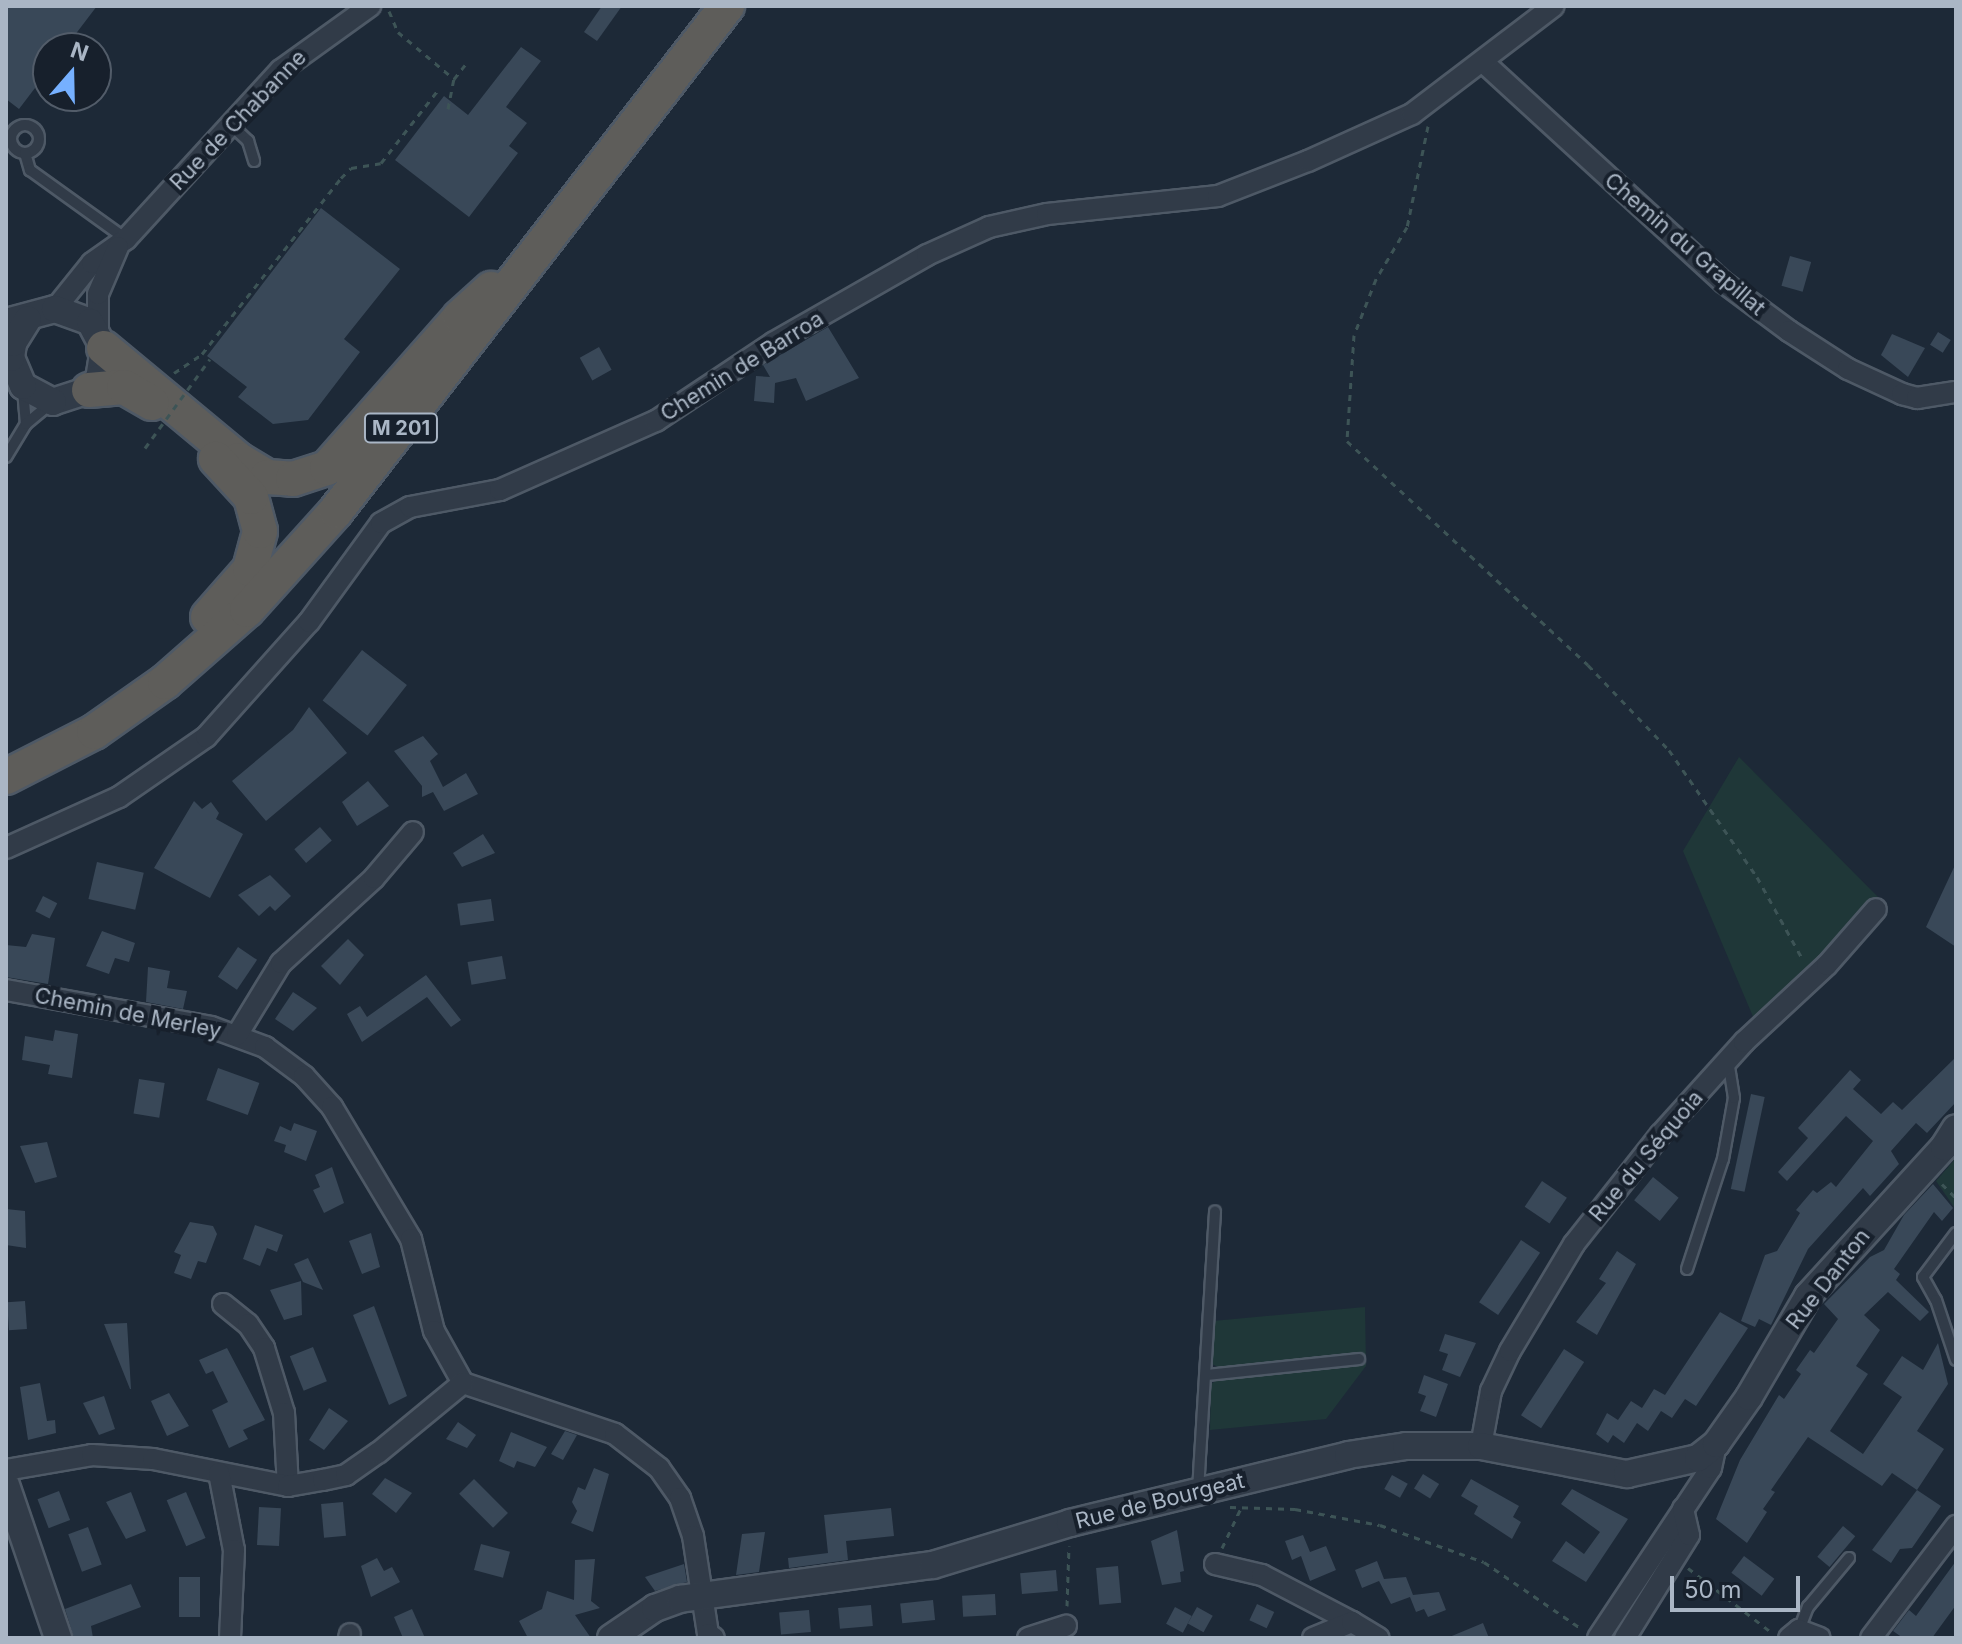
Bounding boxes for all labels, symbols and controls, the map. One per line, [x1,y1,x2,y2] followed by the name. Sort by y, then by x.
[32,32,112,112] north arrow
[67,36,92,66] text: N
[164,44,312,196] street label: Rue de Chabanne
[1599,167,1771,321] street label: Chemin du Grapillat
[656,305,828,427] street label: Chemin de Barroa
[363,412,439,444] road number: M 201
[32,982,224,1044] street label: Chemin de Merley
[1583,1085,1709,1227] street label: Rue du Séquoia
[1780,1223,1876,1335] street label: Rue Danton
[1073,1467,1247,1535] street label: Rue de Bourgeat
[1674,1560,1804,1610] scale bar
[1684,1575,1742,1604] text: 50 m

